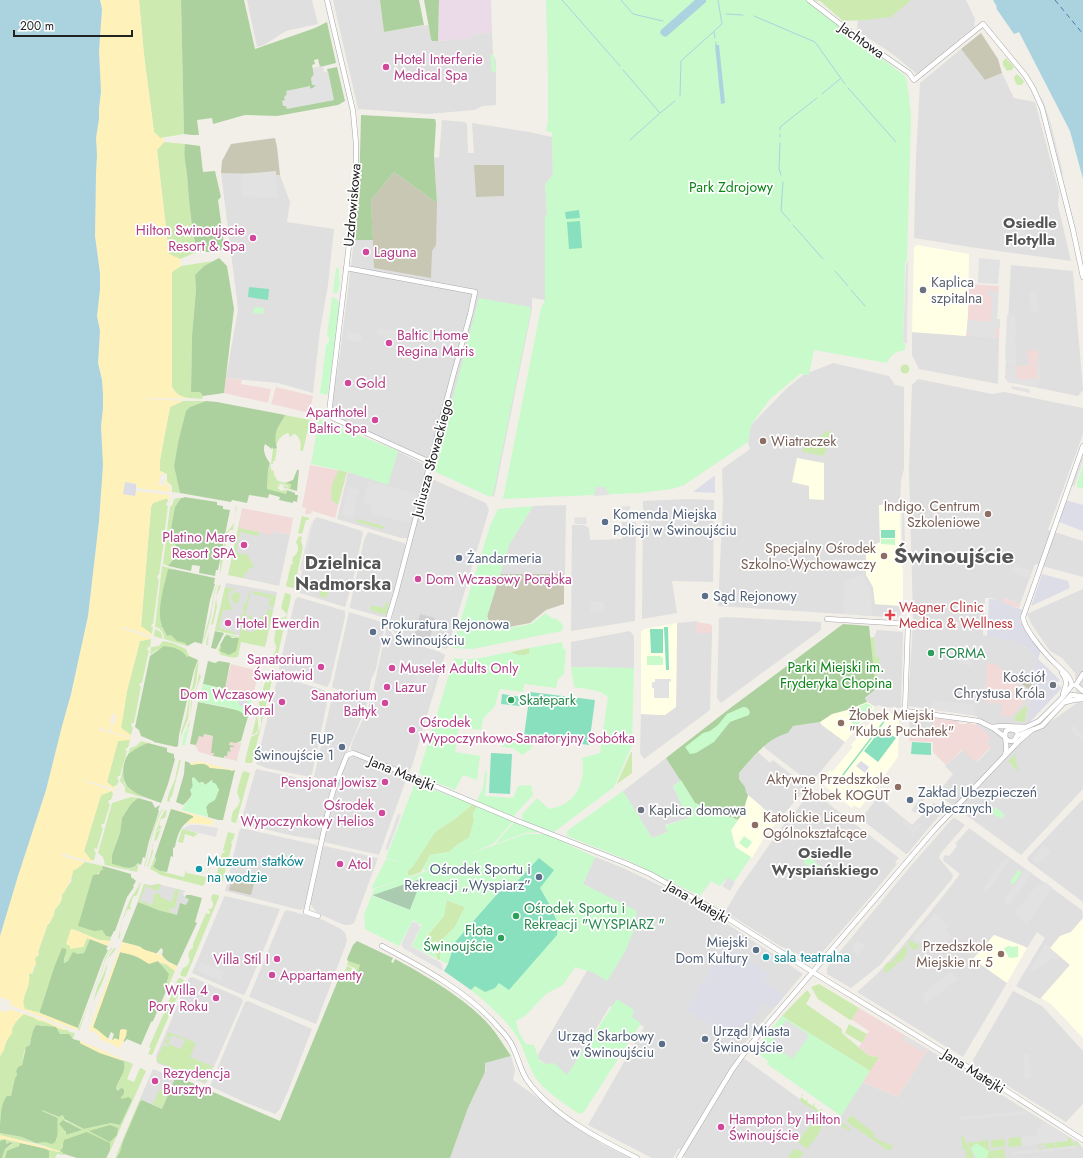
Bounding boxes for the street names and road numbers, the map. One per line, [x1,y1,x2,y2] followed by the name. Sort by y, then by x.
[834,16,889,63] street label: Jachtowa
[338,162,366,248] street label: Uzdrowiskowa
[406,396,458,521] street label: Juliusza Słowackiego
[364,750,438,795] street label: Jana Matejki
[661,875,733,928] street label: Jana Matejki
[937,1043,1009,1098] street label: Jana Matejki

